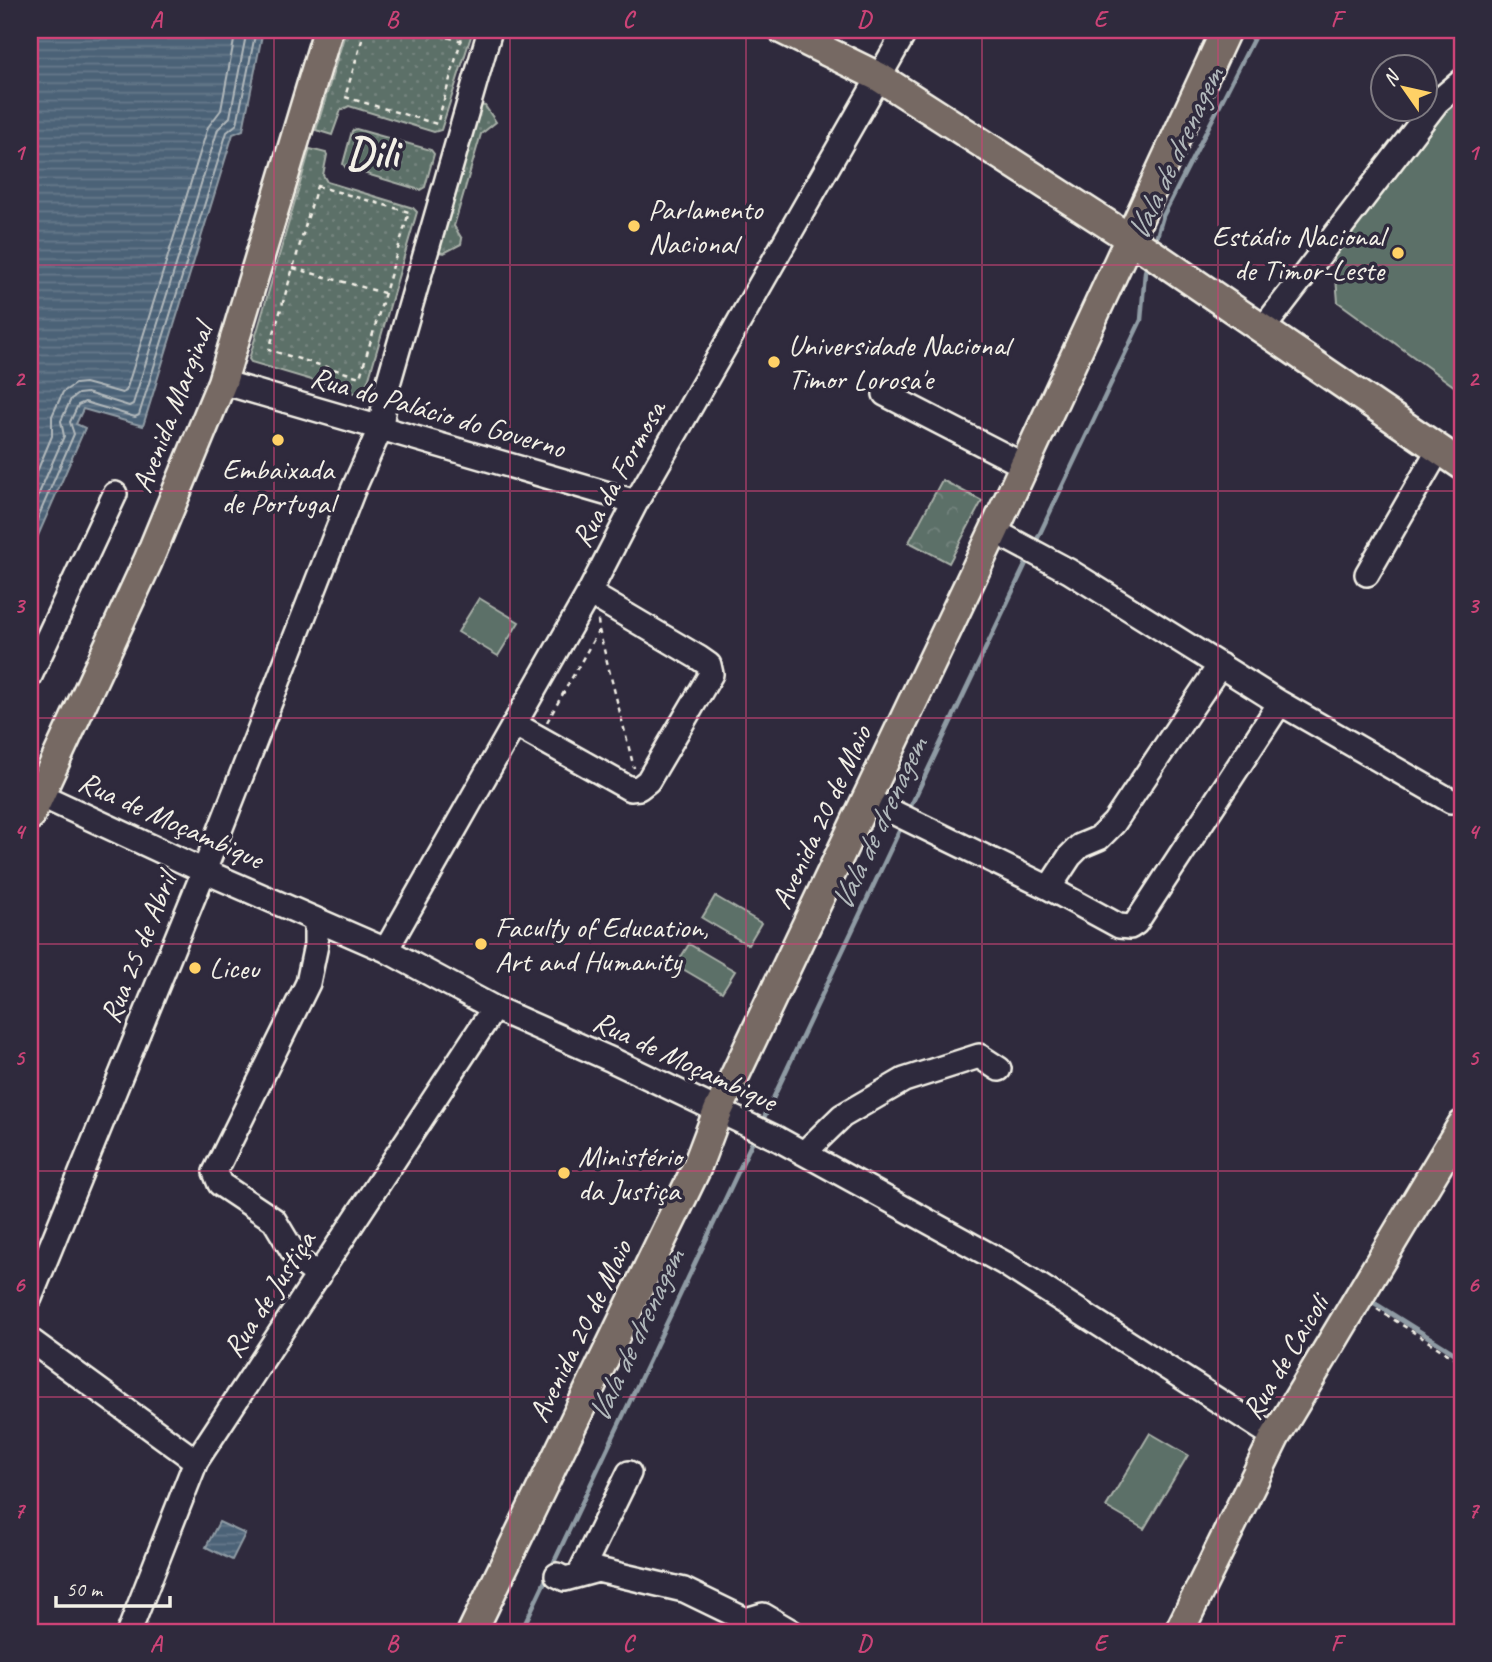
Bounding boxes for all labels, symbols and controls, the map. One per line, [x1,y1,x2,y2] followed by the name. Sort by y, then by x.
[150,5,164,34] text: A
[386,5,400,34] text: B
[623,5,637,34] text: C
[857,5,873,34] text: D
[1094,5,1110,34] text: E
[1331,5,1347,34] text: F
[1370,52,1440,122] north arrow
[1117,58,1234,247] water label: Vala de drenagem
[1377,65,1406,91] text: N
[346,125,403,180] district label: Dili
[14,138,27,167] text: 1
[1468,138,1481,167] text: 1
[648,190,764,262] place label: Parlamento Nacional
[1212,217,1389,289] place label: Estádio Nacional de Timor-Leste
[626,218,642,234] marker: Parlamento Nacional
[1390,245,1406,261] marker: Estádio Nacional de Timor-Leste
[122,314,223,498] street label: Avenida Marginal
[788,326,1015,398] place label: Universidade Nacional Timor Lorosa'e
[766,354,782,370] marker: Universidade Nacional Timor Lorosa'e
[306,358,571,467] street label: Rua do Palácio do Governo
[14,364,27,393] text: 2
[1468,364,1481,393] text: 2
[562,392,675,554] street label: Rua da Formosa
[270,432,286,448] marker: Embaixada de Portugal
[221,450,339,522] place label: Embaixada de Portugal
[14,591,27,620] text: 3
[1468,591,1481,620] text: 3
[762,718,881,915] street label: Avenida 20 de Maio
[821,728,938,917] water label: Vala de drenagem
[73,762,271,879] street label: Rua de Moçambique
[14,817,27,846] text: 4
[1468,817,1481,846] text: 4
[91,863,187,1028] street label: Rua 25 de Abril
[495,908,709,980] place label: Faculty of Education, Art and Humanity
[473,936,489,952] marker: Faculty of Education, Art and Humanity
[209,949,261,987] place label: Liceu
[187,960,203,976] marker: Liceu
[587,1002,785,1121] street label: Rua de Moçambique
[14,1043,26,1072] text: 5
[1468,1043,1480,1072] text: 5
[578,1137,685,1209] place label: Ministério da Justiça
[556,1165,572,1181] marker: Ministério da Justiça
[214,1222,325,1365] street label: Rua de Justiça
[520,1232,641,1428] street label: Avenida 20 de Maio
[578,1240,695,1429] water label: Vala de drenagem
[14,1270,27,1299] text: 6
[1468,1270,1481,1299] text: 6
[1233,1285,1339,1426] street label: Rua de Caicoli
[14,1496,27,1525] text: 7
[1468,1496,1481,1525] text: 7
[56,1564,170,1608] scale bar
[66,1576,104,1602] text: 50 m
[150,1629,164,1658] text: A
[386,1629,400,1658] text: B
[623,1629,637,1658] text: C
[857,1629,873,1658] text: D
[1094,1629,1110,1658] text: E
[1331,1629,1347,1658] text: F

